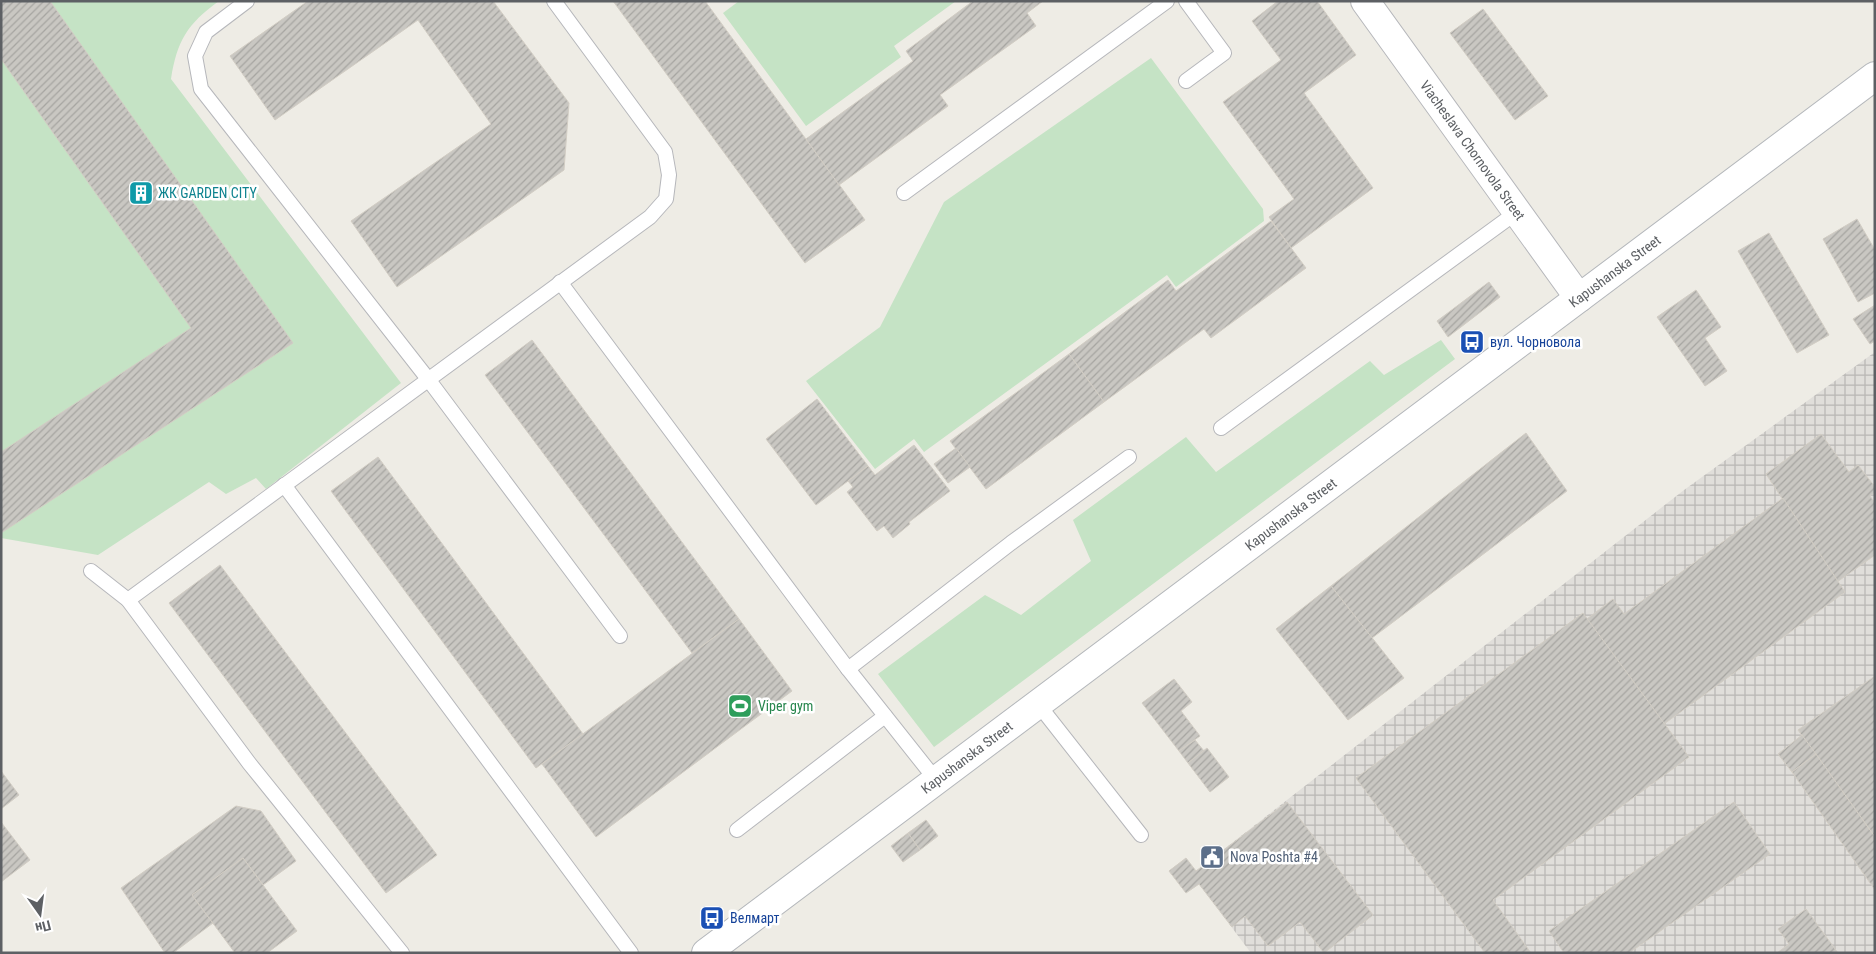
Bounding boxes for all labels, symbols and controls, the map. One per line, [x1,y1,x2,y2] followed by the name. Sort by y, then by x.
[1417,77,1528,223] street label: Viacheslava Chornovola Street
[128,180,154,206] building icon: ЖК GARDEN CITY
[158,185,257,201] place label: ЖК GARDEN CITY
[1566,232,1664,311] street label: Kapushanska Street
[1459,329,1485,355] bus stop icon: вул. Чорновола
[1490,334,1581,350] place label: вул. Чорновола
[1242,475,1340,554] street label: Kapushanska Street
[727,693,753,719] sports icon: Viper gym
[758,698,813,714] place label: Viper gym
[918,718,1016,797] street label: Kapushanska Street
[1199,844,1225,870] public building icon: Nova Poshta #4
[1230,849,1318,865] place label: Nova Poshta #4
[15,889,65,939] north arrow
[699,905,725,931] bus stop icon: Велмарт
[730,910,779,926] place label: Велмарт
[34,917,53,936] text: Пн

